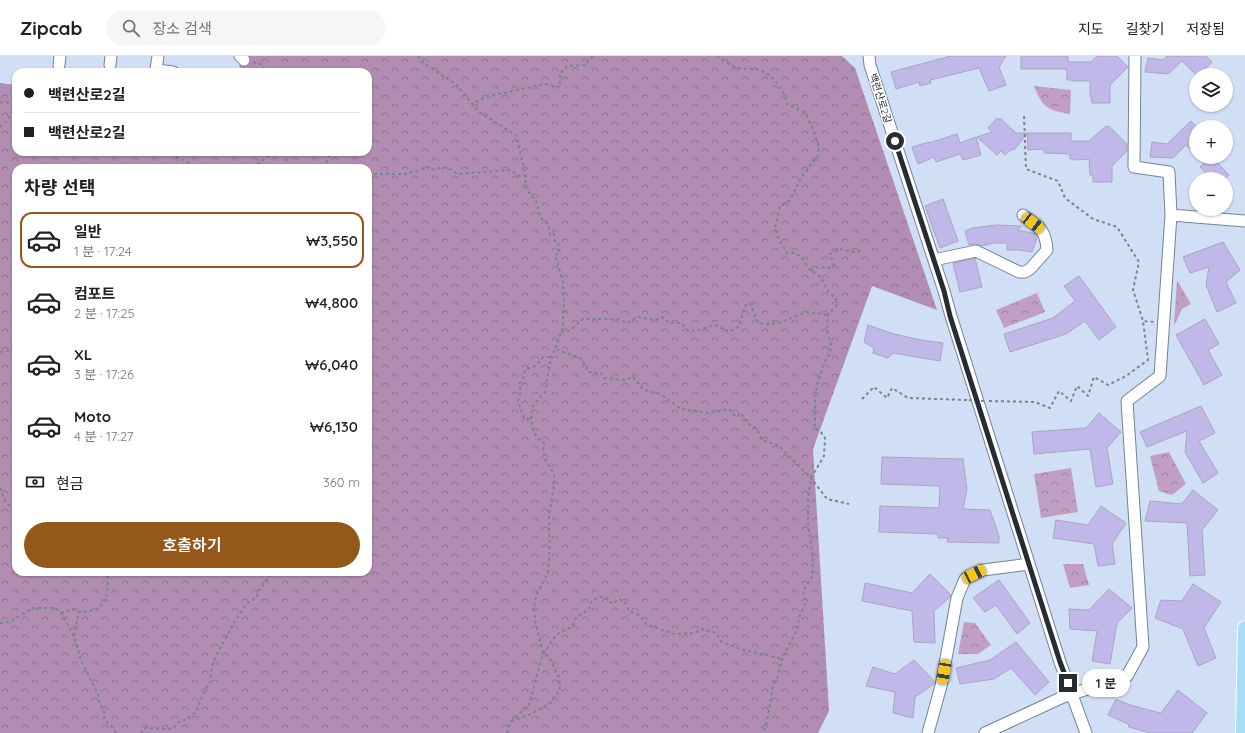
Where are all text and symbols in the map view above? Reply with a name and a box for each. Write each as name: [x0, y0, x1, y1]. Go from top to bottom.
search box: [106, 10, 386, 46]
text: Zipcab: [20, 16, 82, 40]
icon: search: [120, 17, 142, 39]
text: 장소 검색: [152, 19, 212, 38]
text: 지도: [1078, 20, 1104, 38]
text: 길찾기: [1126, 20, 1164, 38]
text: 저장됨: [1186, 20, 1225, 38]
map controls: [1189, 68, 1233, 216]
button: layers: [1189, 68, 1233, 112]
street label: 백련산로2길: [866, 72, 895, 125]
text: 백련산로2길: [48, 85, 126, 104]
button: +: [1189, 120, 1233, 164]
text: 백련산로2길: [48, 123, 126, 142]
route start: [886, 132, 904, 150]
button: −: [1189, 172, 1233, 216]
text: 차량 선택: [24, 176, 95, 199]
car: [1020, 211, 1046, 235]
icon: car: [26, 222, 62, 258]
text: 일반: [74, 222, 102, 241]
text: ₩3,550: [306, 231, 358, 250]
text: 1 분 · 17:24: [74, 243, 132, 259]
icon: car: [26, 284, 62, 320]
text: 컴포트: [74, 284, 115, 303]
text: ₩4,800: [305, 293, 358, 312]
text: 2 분 · 17:25: [74, 305, 135, 321]
text: XL: [74, 345, 92, 364]
icon: car: [26, 346, 62, 382]
text: ₩6,040: [305, 355, 358, 374]
text: 3 분 · 17:26: [74, 366, 134, 382]
text: Moto: [74, 407, 111, 426]
icon: car: [26, 408, 62, 444]
text: ₩6,130: [310, 417, 358, 436]
text: 4 분 · 17:27: [74, 428, 134, 444]
icon: cash: [24, 471, 46, 493]
text: 현금: [56, 474, 84, 493]
text: 360 m: [323, 474, 360, 490]
button: 호출하기: [24, 522, 360, 568]
car: [961, 563, 987, 585]
car: [936, 659, 952, 685]
callout: 1 분: [1082, 669, 1130, 697]
route end: [1059, 674, 1077, 692]
text: 1 분: [1096, 675, 1116, 691]

